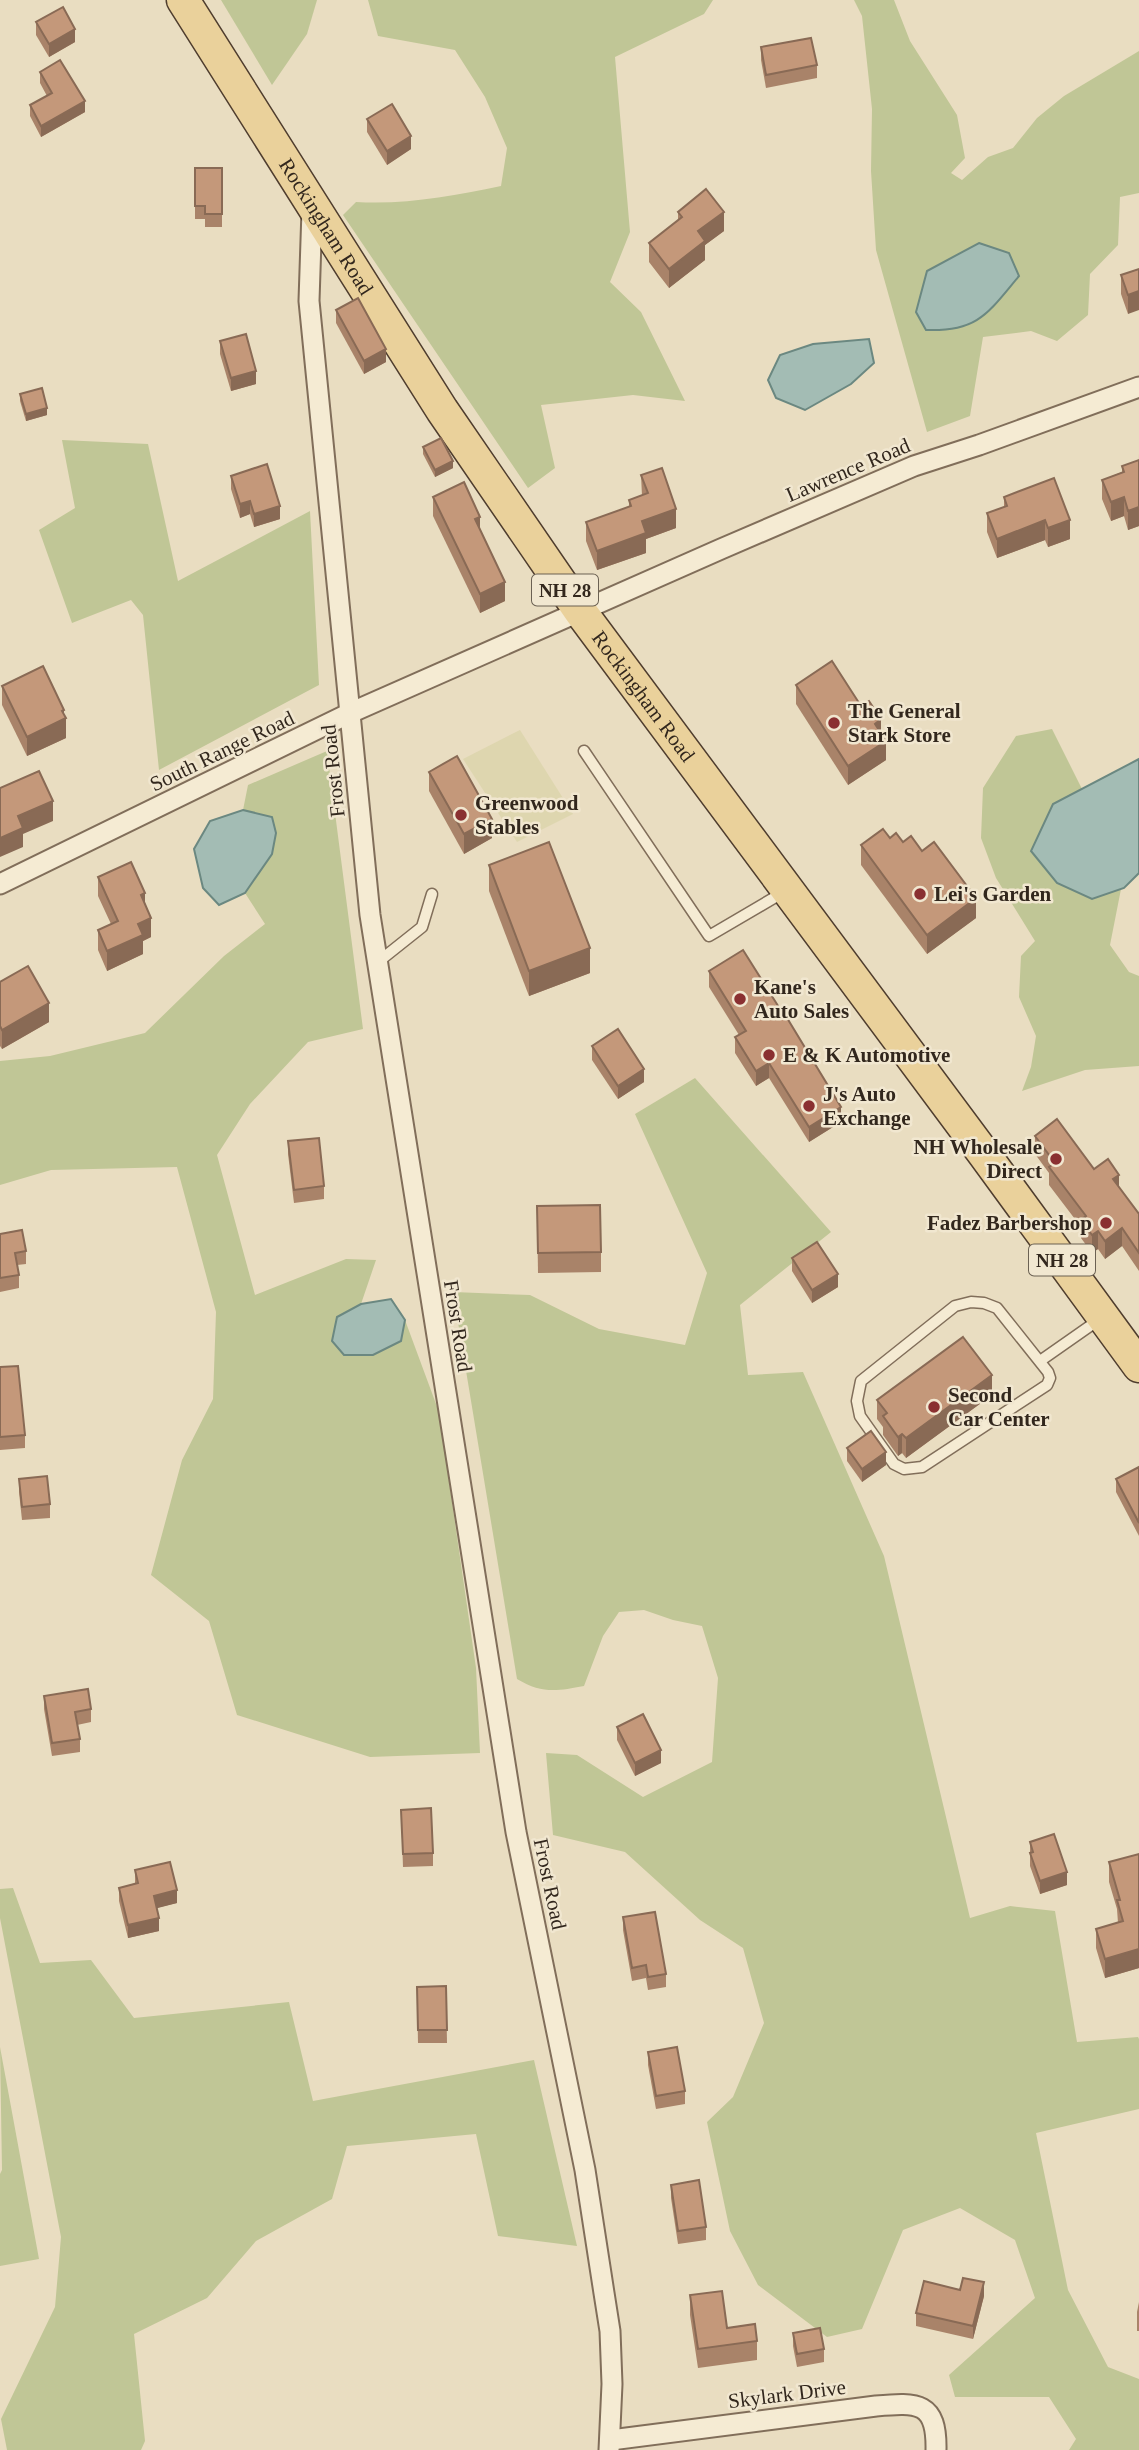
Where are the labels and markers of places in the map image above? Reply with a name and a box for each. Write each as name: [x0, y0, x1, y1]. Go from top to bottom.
place label: The General Stark Store: [848, 699, 961, 747]
marker: The General Stark Store: [826, 715, 842, 731]
place label: Greenwood Stables: [475, 791, 579, 839]
marker: Greenwood Stables: [453, 807, 469, 823]
place label: Lei's Garden: [934, 882, 1052, 906]
marker: Lei's Garden: [912, 886, 928, 902]
place label: Kane's Auto Sales: [754, 975, 849, 1023]
marker: Kane's Auto Sales: [732, 991, 748, 1007]
place label: E & K Automotive: [783, 1043, 950, 1067]
marker: E & K Automotive: [761, 1047, 777, 1063]
place label: J's Auto Exchange: [823, 1082, 911, 1130]
marker: J's Auto Exchange: [801, 1098, 817, 1114]
place label: NH Wholesale Direct: [913, 1135, 1042, 1183]
marker: NH Wholesale Direct: [1048, 1151, 1064, 1167]
place label: Fadez Barbershop: [927, 1211, 1092, 1235]
marker: Fadez Barbershop: [1098, 1215, 1114, 1231]
place label: Second Car Center: [948, 1383, 1050, 1431]
marker: Second Car Center: [926, 1399, 942, 1415]

